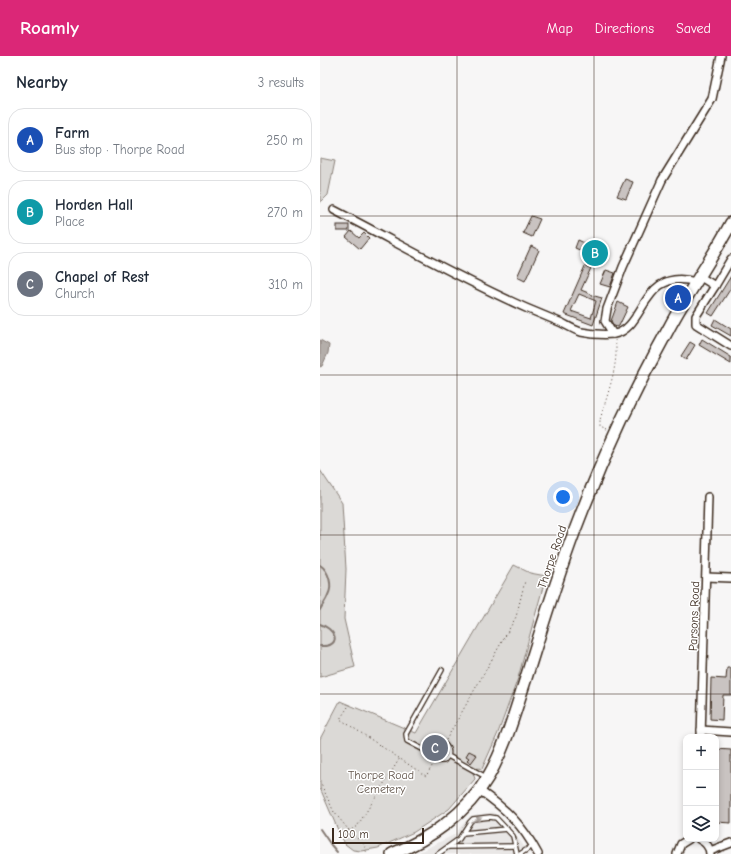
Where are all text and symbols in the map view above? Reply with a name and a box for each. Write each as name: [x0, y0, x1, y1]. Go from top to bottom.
text: Roamly: [20, 17, 79, 39]
text: Map: [546, 20, 573, 37]
text: Directions: [595, 20, 654, 37]
text: Saved: [676, 20, 711, 37]
text: Nearby: [16, 73, 67, 92]
text: 3 results: [258, 75, 304, 90]
text: Farm: [55, 124, 89, 142]
text: A: [26, 133, 34, 148]
text: 250 m: [266, 133, 303, 148]
text: Bus stop · Thorpe Road: [55, 142, 185, 157]
text: Horden Hall: [55, 196, 133, 214]
text: B: [26, 205, 34, 220]
text: 270 m: [267, 205, 303, 220]
text: Place: [55, 214, 85, 229]
pin: B: [582, 238, 608, 268]
text: Chapel of Rest: [55, 268, 149, 286]
text: C: [26, 277, 34, 292]
text: 310 m: [268, 277, 303, 292]
pin: A: [665, 283, 691, 313]
text: Church: [55, 286, 95, 301]
your location: [553, 487, 573, 507]
street label: Thorpe Road: [535, 523, 569, 591]
street label: Parsons Road: [686, 581, 702, 651]
pin: C: [422, 733, 448, 763]
map controls: [683, 734, 719, 842]
button: +: [683, 734, 719, 770]
park label: Thorpe Road Cemetery: [348, 768, 414, 796]
button: −: [683, 770, 719, 806]
button: layers: [683, 806, 719, 842]
one-way arrow: [471, 816, 483, 822]
scale bar: [332, 826, 424, 845]
text: 100 m: [338, 828, 369, 841]

